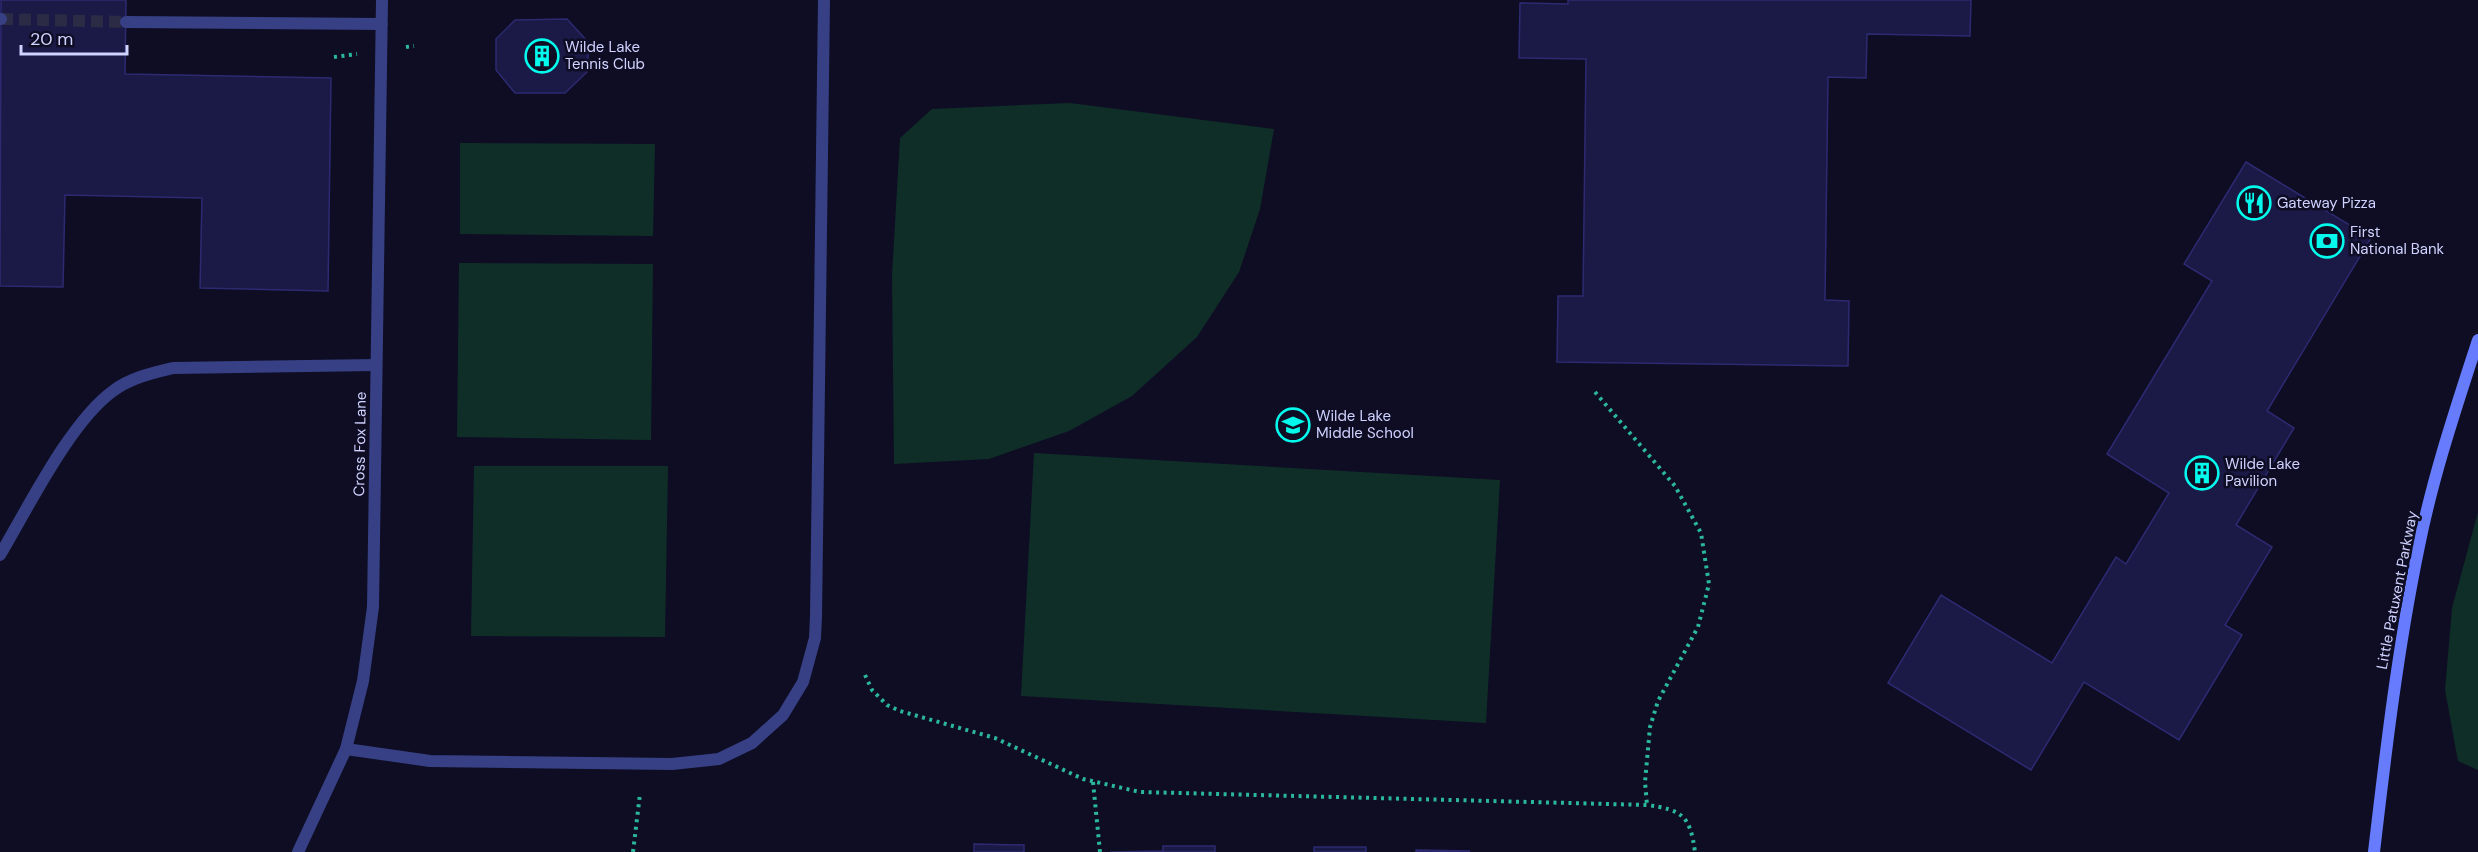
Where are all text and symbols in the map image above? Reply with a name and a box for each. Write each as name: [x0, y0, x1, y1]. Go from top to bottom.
scale bar: [21, 18, 128, 56]
text: 20 m: [30, 27, 73, 51]
place label: Wilde Lake Tennis Club: [565, 37, 645, 74]
building icon: Wilde Lake Tennis Club: [524, 38, 560, 74]
restaurant icon: Gateway Pizza: [2236, 185, 2272, 221]
place label: Gateway Pizza: [2277, 193, 2376, 213]
place label: First National Bank: [2350, 222, 2445, 259]
bank icon: First National Bank: [2309, 223, 2345, 259]
street label: Cross Fox Lane: [349, 391, 371, 497]
place label: Wilde Lake Middle School: [1316, 406, 1414, 443]
school or university icon: Wilde Lake Middle School: [1275, 407, 1311, 443]
place label: Wilde Lake Pavilion: [2225, 454, 2300, 491]
building icon: Wilde Lake Pavilion: [2184, 455, 2220, 491]
street label: Little Patuxent Parkway: [2372, 508, 2422, 671]

